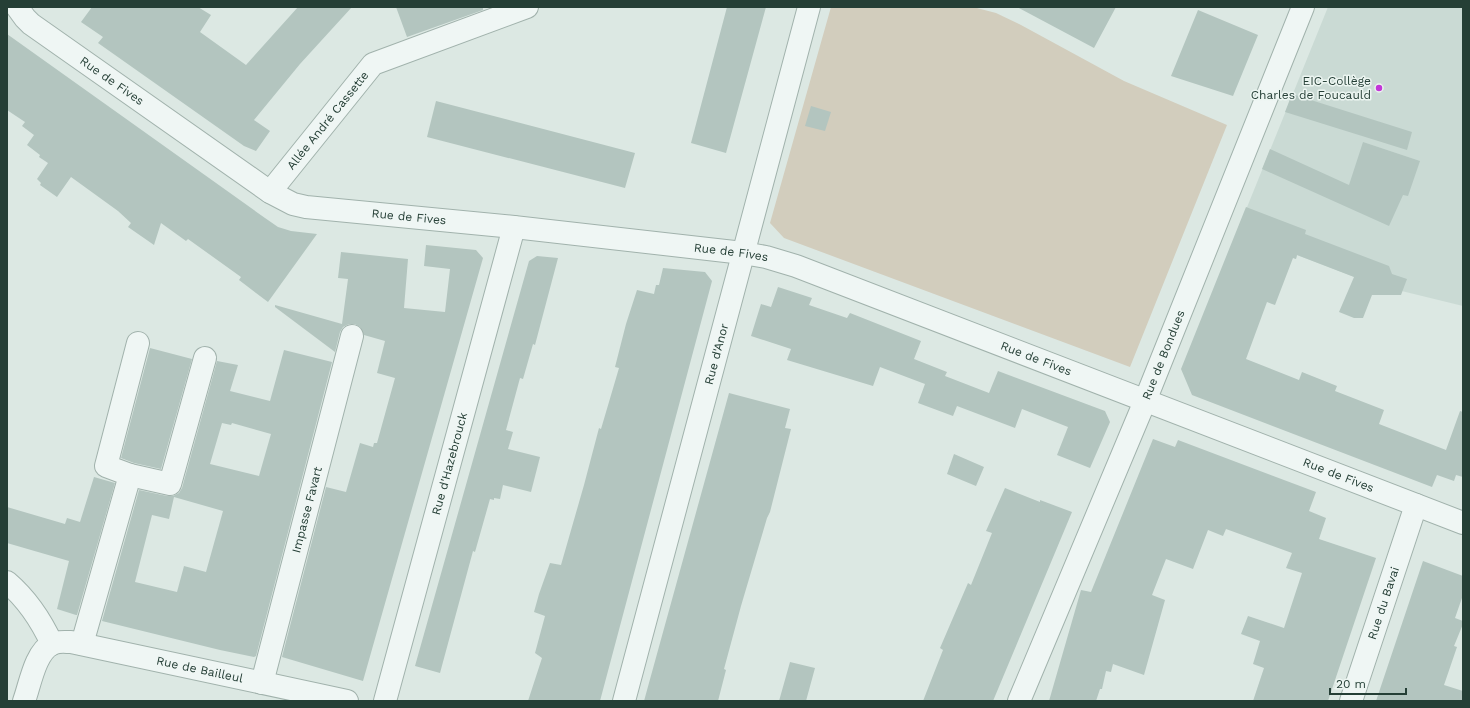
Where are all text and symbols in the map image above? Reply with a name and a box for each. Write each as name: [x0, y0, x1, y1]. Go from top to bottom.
street label: Rue de Fives: [77, 54, 147, 108]
street label: Allée André Cassette: [284, 68, 371, 172]
place label: EIC-Collège Charles de Foucauld: [1251, 74, 1371, 102]
marker: EIC-Collège Charles de Foucauld: [1374, 83, 1384, 93]
street label: Rue de Fives: [371, 206, 447, 227]
street label: Rue de Fives: [693, 240, 769, 264]
street label: Rue de Bondues: [1139, 308, 1188, 402]
street label: Rue d'Anor: [702, 322, 731, 386]
street label: Rue de Fives: [999, 339, 1074, 379]
street label: Rue d'Hazebrouck: [429, 411, 470, 517]
street label: Rue de Fives: [1301, 455, 1376, 495]
street label: Impasse Favart: [289, 465, 325, 554]
street label: Rue du Bavai: [1365, 565, 1402, 641]
street label: Rue de Bailleul: [155, 653, 245, 686]
scale bar: [1330, 670, 1406, 696]
text: 20 m: [1336, 677, 1366, 691]

